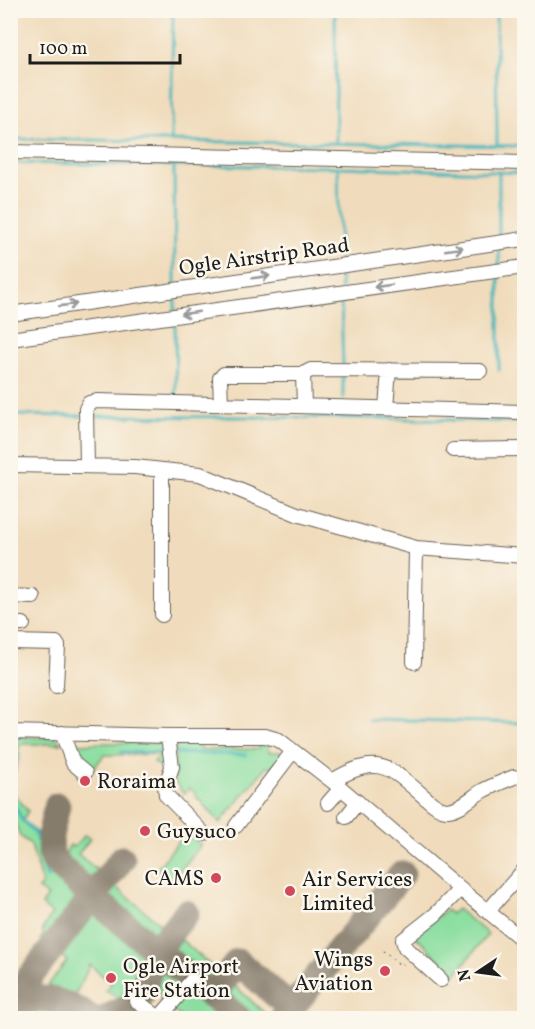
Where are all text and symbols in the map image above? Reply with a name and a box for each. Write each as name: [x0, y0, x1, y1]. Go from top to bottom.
scale bar: [30, 27, 180, 65]
text: 100 m: [39, 37, 88, 62]
street label: Ogle Airstrip Road: [177, 231, 351, 284]
one-way arrow: [444, 244, 464, 255]
one-way arrow: [251, 272, 271, 283]
one-way arrow: [374, 280, 394, 291]
one-way arrow: [58, 300, 78, 311]
one-way arrow: [181, 307, 201, 318]
place label: Roraima: [97, 768, 177, 797]
marker: Roraima: [78, 774, 92, 788]
place label: Guysuco: [157, 818, 236, 847]
marker: Guysuco: [138, 824, 152, 838]
place label: CAMS: [145, 865, 204, 894]
place label: Air Services Limited: [302, 866, 412, 919]
marker: CAMS: [209, 871, 223, 885]
marker: Air Services Limited: [283, 884, 297, 898]
north arrow: [448, 942, 508, 1002]
place label: Wings Aviation: [295, 946, 373, 999]
place label: Ogle Airport Fire Station: [123, 953, 239, 1006]
marker: Wings Aviation: [378, 964, 392, 978]
text: N: [453, 966, 477, 983]
marker: Ogle Airport Fire Station: [104, 971, 118, 985]

